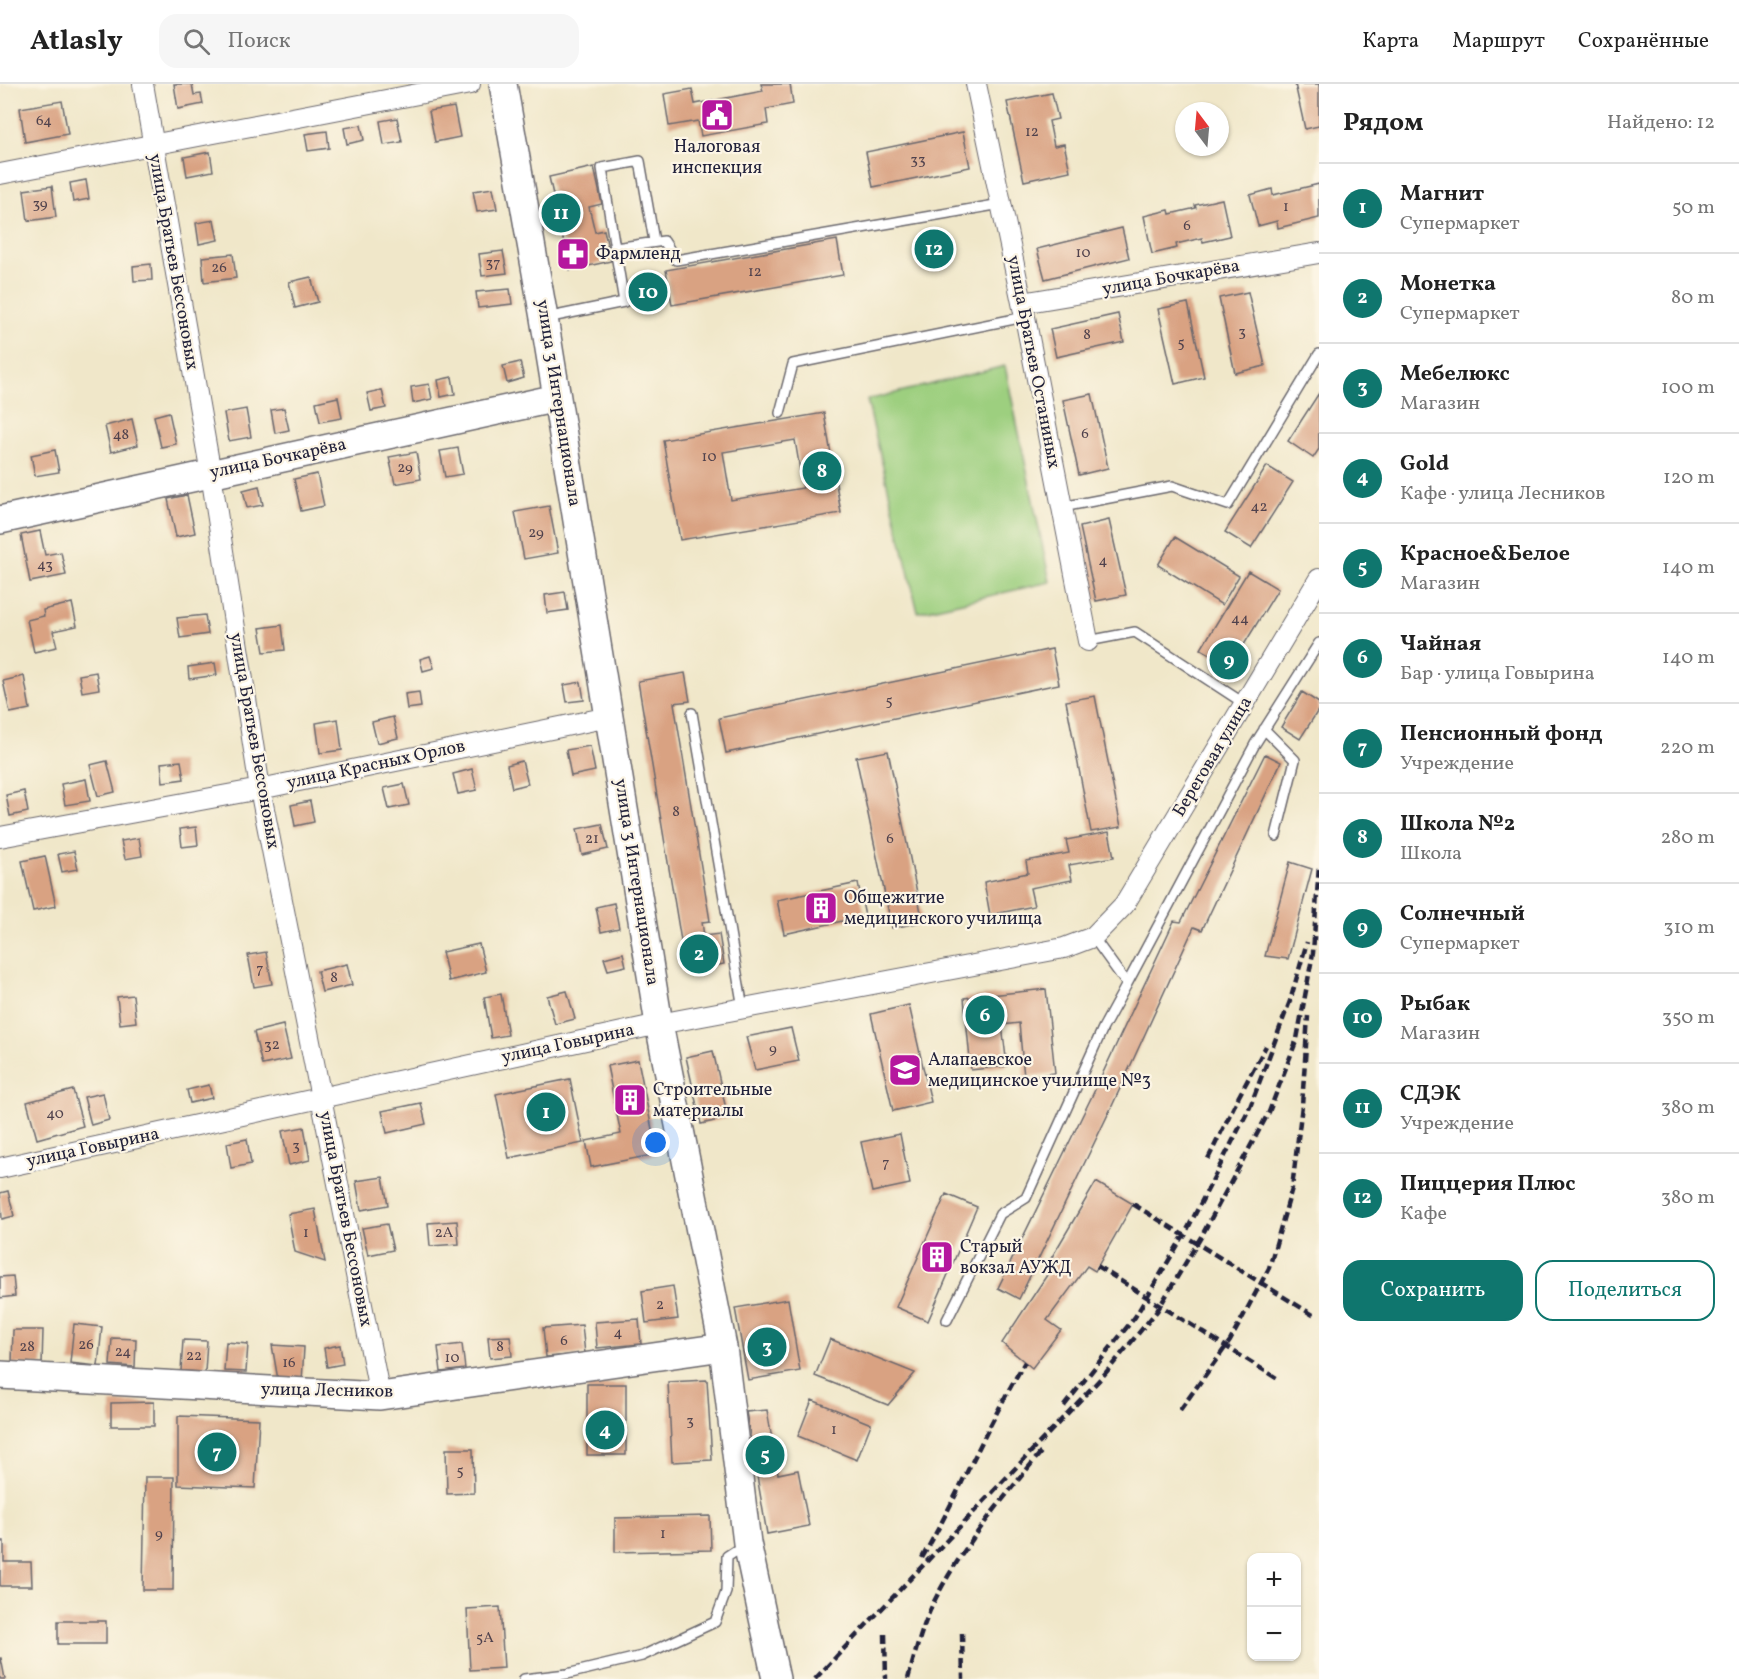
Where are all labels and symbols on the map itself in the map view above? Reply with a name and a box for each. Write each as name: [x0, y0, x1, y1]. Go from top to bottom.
public building icon: Налоговая инспекция: [699, 97, 735, 133]
north arrow: [1175, 102, 1229, 156]
house number: 64: [36, 111, 52, 132]
house number: 12: [1025, 122, 1039, 143]
place label: Налоговая инспекция: [672, 135, 762, 181]
house number: 33: [910, 150, 926, 171]
street label: улица Братьев Бессоновых: [142, 152, 204, 372]
pin: 11: [542, 190, 580, 236]
house number: 39: [32, 194, 48, 215]
house number: 1: [1283, 197, 1289, 218]
house number: 6: [1183, 216, 1191, 237]
pin: 12: [914, 226, 954, 272]
pharmacy icon: Фармленд: [555, 236, 591, 272]
place label: Фармленд: [596, 242, 681, 267]
house number: 10: [1076, 243, 1090, 264]
house number: 37: [486, 253, 500, 274]
street label: улица Братьев Останиных: [1000, 253, 1066, 471]
street label: улица Бочкарёва: [1100, 254, 1242, 302]
house number: 26: [211, 258, 227, 279]
house number: 12: [748, 262, 762, 283]
pin: 10: [628, 270, 668, 314]
street label: улица 3 Интернационала: [529, 298, 587, 508]
house number: 3: [1238, 322, 1246, 343]
house number: 8: [1083, 325, 1091, 346]
house number: 5: [1177, 333, 1185, 354]
house number: 6: [1081, 424, 1089, 445]
house number: 48: [113, 425, 129, 446]
street label: улица Бочкарёва: [207, 432, 349, 486]
house number: 10: [702, 447, 716, 468]
pin: 8: [802, 448, 842, 494]
house number: 29: [397, 458, 413, 479]
house number: 42: [1250, 497, 1268, 518]
house number: 29: [528, 523, 544, 544]
house number: 4: [1099, 551, 1108, 572]
house number: 43: [37, 555, 53, 576]
house number: 44: [1231, 609, 1249, 630]
street label: улица Братьев Бессоновых: [223, 631, 285, 851]
pin: 9: [1210, 638, 1248, 682]
house number: 5: [885, 691, 893, 712]
street label: Береговая улица: [1167, 692, 1259, 822]
street label: улица Красных Орлов: [284, 734, 468, 796]
street label: улица 3 Интернационала: [607, 777, 665, 987]
house number: 8: [672, 802, 680, 823]
house number: 21: [585, 829, 599, 850]
house number: 6: [886, 829, 894, 850]
place label: Общежитие медицинского училища: [844, 886, 1042, 932]
building icon: Общежитие медицинского училища: [803, 890, 839, 926]
pin: 2: [680, 932, 718, 976]
house number: 7: [256, 959, 264, 980]
house number: 8: [330, 968, 338, 989]
pin: 6: [966, 992, 1004, 1038]
street label: улица Говырина: [499, 1018, 637, 1070]
house number: 32: [264, 1035, 280, 1056]
house number: 9: [769, 1039, 777, 1060]
place label: Алапаевское медицинское училище №3: [928, 1048, 1151, 1094]
school or university icon: Алапаевское медицинское училище №3: [887, 1052, 923, 1088]
place label: Строительные материалы: [653, 1078, 772, 1124]
building icon: Строительные материалы: [612, 1082, 648, 1118]
pin: 1: [526, 1090, 566, 1134]
house number: 40: [46, 1104, 64, 1125]
street label: улица Братьев Бессоновых: [312, 1109, 378, 1329]
street label: улица Говырина: [24, 1122, 162, 1174]
your location: [641, 1128, 670, 1157]
house number: 3: [292, 1136, 300, 1157]
house number: 7: [882, 1153, 890, 1174]
house number: 1: [303, 1223, 309, 1244]
house number: 2А: [435, 1223, 454, 1244]
place label: Старый вокзал АУЖД: [960, 1235, 1072, 1281]
building icon: Старый вокзал АУЖД: [919, 1239, 955, 1275]
house number: 2: [656, 1295, 664, 1316]
house number: 4: [614, 1323, 623, 1344]
pin: 3: [748, 1324, 786, 1370]
house number: 6: [560, 1331, 568, 1352]
house number: 26: [78, 1335, 94, 1356]
house number: 28: [19, 1337, 35, 1358]
house number: 8: [496, 1337, 504, 1358]
house number: 24: [115, 1342, 131, 1363]
house number: 22: [186, 1346, 202, 1367]
house number: 10: [445, 1348, 459, 1369]
house number: 16: [282, 1353, 296, 1374]
street label: улица Лесников: [261, 1377, 393, 1405]
pin: 4: [586, 1408, 624, 1452]
house number: 3: [686, 1411, 694, 1432]
house number: 1: [831, 1420, 837, 1441]
pin: 7: [198, 1430, 236, 1474]
pin: 5: [746, 1432, 784, 1478]
house number: 5: [456, 1461, 464, 1482]
house number: 9: [155, 1524, 163, 1545]
house number: 1: [660, 1524, 666, 1545]
house number: 5А: [476, 1628, 494, 1649]

